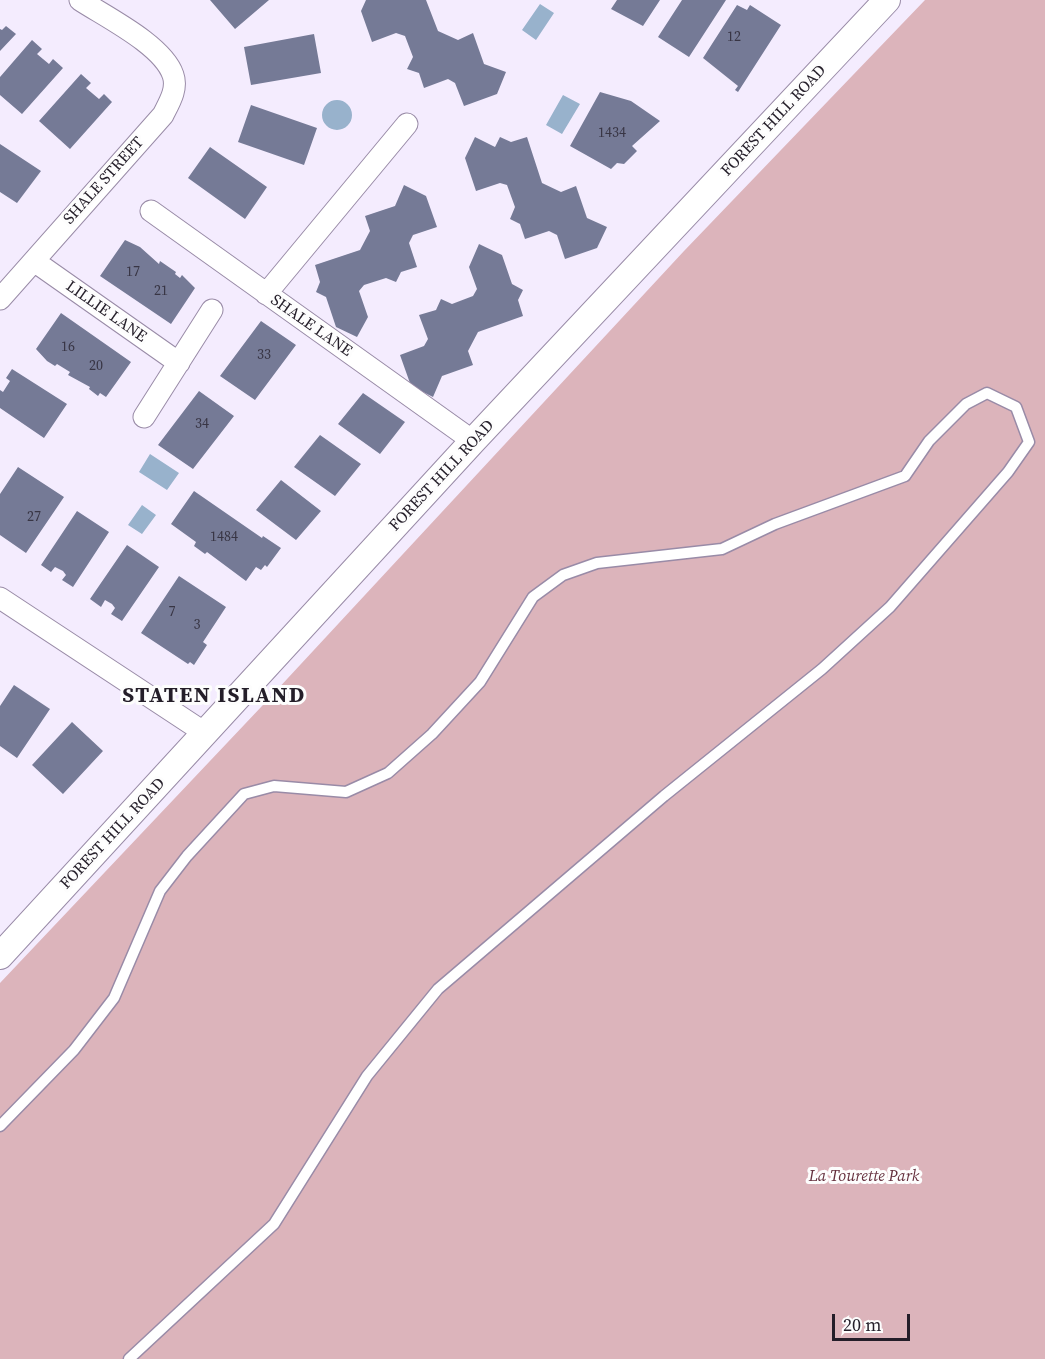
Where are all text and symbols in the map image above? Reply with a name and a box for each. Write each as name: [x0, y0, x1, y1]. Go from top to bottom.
house number: 12: [727, 29, 741, 45]
street label: FOREST HILL ROAD: [717, 61, 831, 181]
house number: 1434: [598, 125, 626, 141]
street label: SHALE STREET: [60, 133, 148, 229]
house number: 17: [126, 264, 140, 280]
street label: LILLIE LANE: [62, 277, 150, 347]
house number: 21: [154, 283, 168, 299]
street label: SHALE LANE: [267, 291, 355, 361]
house number: 16: [61, 339, 75, 355]
house number: 33: [257, 347, 271, 363]
house number: 20: [89, 358, 103, 374]
house number: 34: [195, 416, 209, 432]
street label: FOREST HILL ROAD: [385, 416, 499, 536]
house number: 27: [27, 509, 41, 525]
house number: 1484: [210, 529, 238, 545]
house number: 7: [169, 604, 175, 620]
house number: 3: [194, 617, 200, 633]
district label: STATEN ISLAND: [122, 683, 306, 709]
street label: FOREST HILL ROAD: [56, 774, 170, 894]
park label: La Tourette Park: [809, 1167, 919, 1187]
scale bar: [835, 1302, 913, 1340]
text: 20 m: [843, 1312, 881, 1337]

